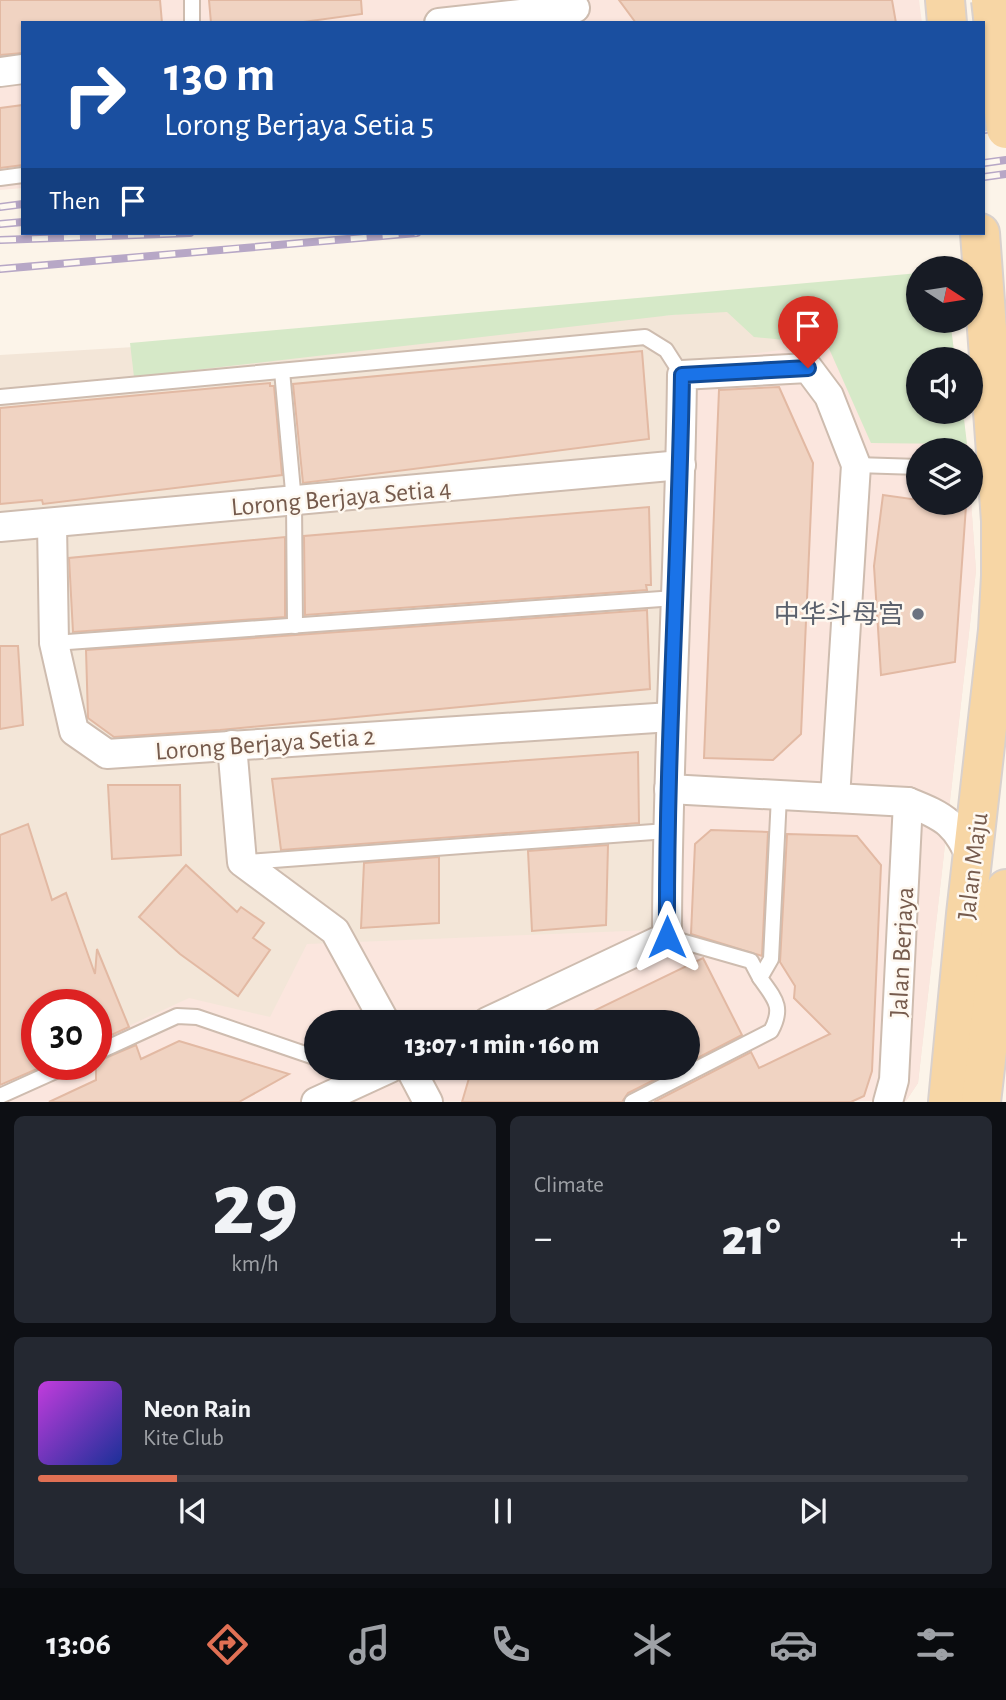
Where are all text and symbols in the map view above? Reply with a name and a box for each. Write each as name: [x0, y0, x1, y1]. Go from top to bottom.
icon: right: [49, 49, 140, 140]
text: 130 m: [164, 51, 275, 100]
text: Lorong Berjaya Setia 5: [164, 109, 434, 141]
icon: arrive: [114, 182, 152, 220]
text: Then: [49, 188, 100, 214]
north arrow: [906, 256, 984, 332]
map controls: [906, 256, 983, 515]
pin: [778, 296, 838, 368]
icon: arrive: [789, 307, 827, 345]
button: sound: [906, 347, 983, 424]
button: layers: [906, 438, 983, 515]
street label: Lorong Berjaya Setia 4: [230, 475, 452, 521]
place label: 中华斗母宫: [774, 601, 904, 628]
marker: 中华斗母宫: [910, 606, 926, 622]
street label: Lorong Berjaya Setia 2: [154, 723, 376, 765]
street label: Jalan Maju: [954, 811, 992, 921]
street label: Jalan Berjaya: [886, 886, 918, 1018]
position arrow: [630, 900, 704, 974]
speed limit sign: 30: [21, 989, 112, 1080]
text: 13:07 · 1 min · 160 m: [405, 1032, 599, 1058]
text: 29: [212, 1160, 298, 1251]
text: Climate: [534, 1174, 604, 1197]
text: 21°: [721, 1212, 781, 1264]
text: −: [534, 1220, 552, 1258]
text: +: [950, 1220, 968, 1258]
text: km/h: [231, 1253, 279, 1276]
text: Neon Rain: [143, 1396, 251, 1422]
text: Kite Club: [143, 1427, 224, 1450]
icon: previous: [174, 1492, 212, 1530]
icon: pause: [484, 1492, 522, 1530]
icon: next: [794, 1492, 832, 1530]
icon: directions: [203, 1620, 252, 1669]
icon: music: [345, 1620, 394, 1669]
icon: phone: [486, 1620, 535, 1669]
icon: climate: [628, 1620, 677, 1669]
icon: car: [769, 1620, 818, 1669]
icon: filters: [911, 1620, 960, 1669]
text: 13:06: [46, 1628, 111, 1660]

